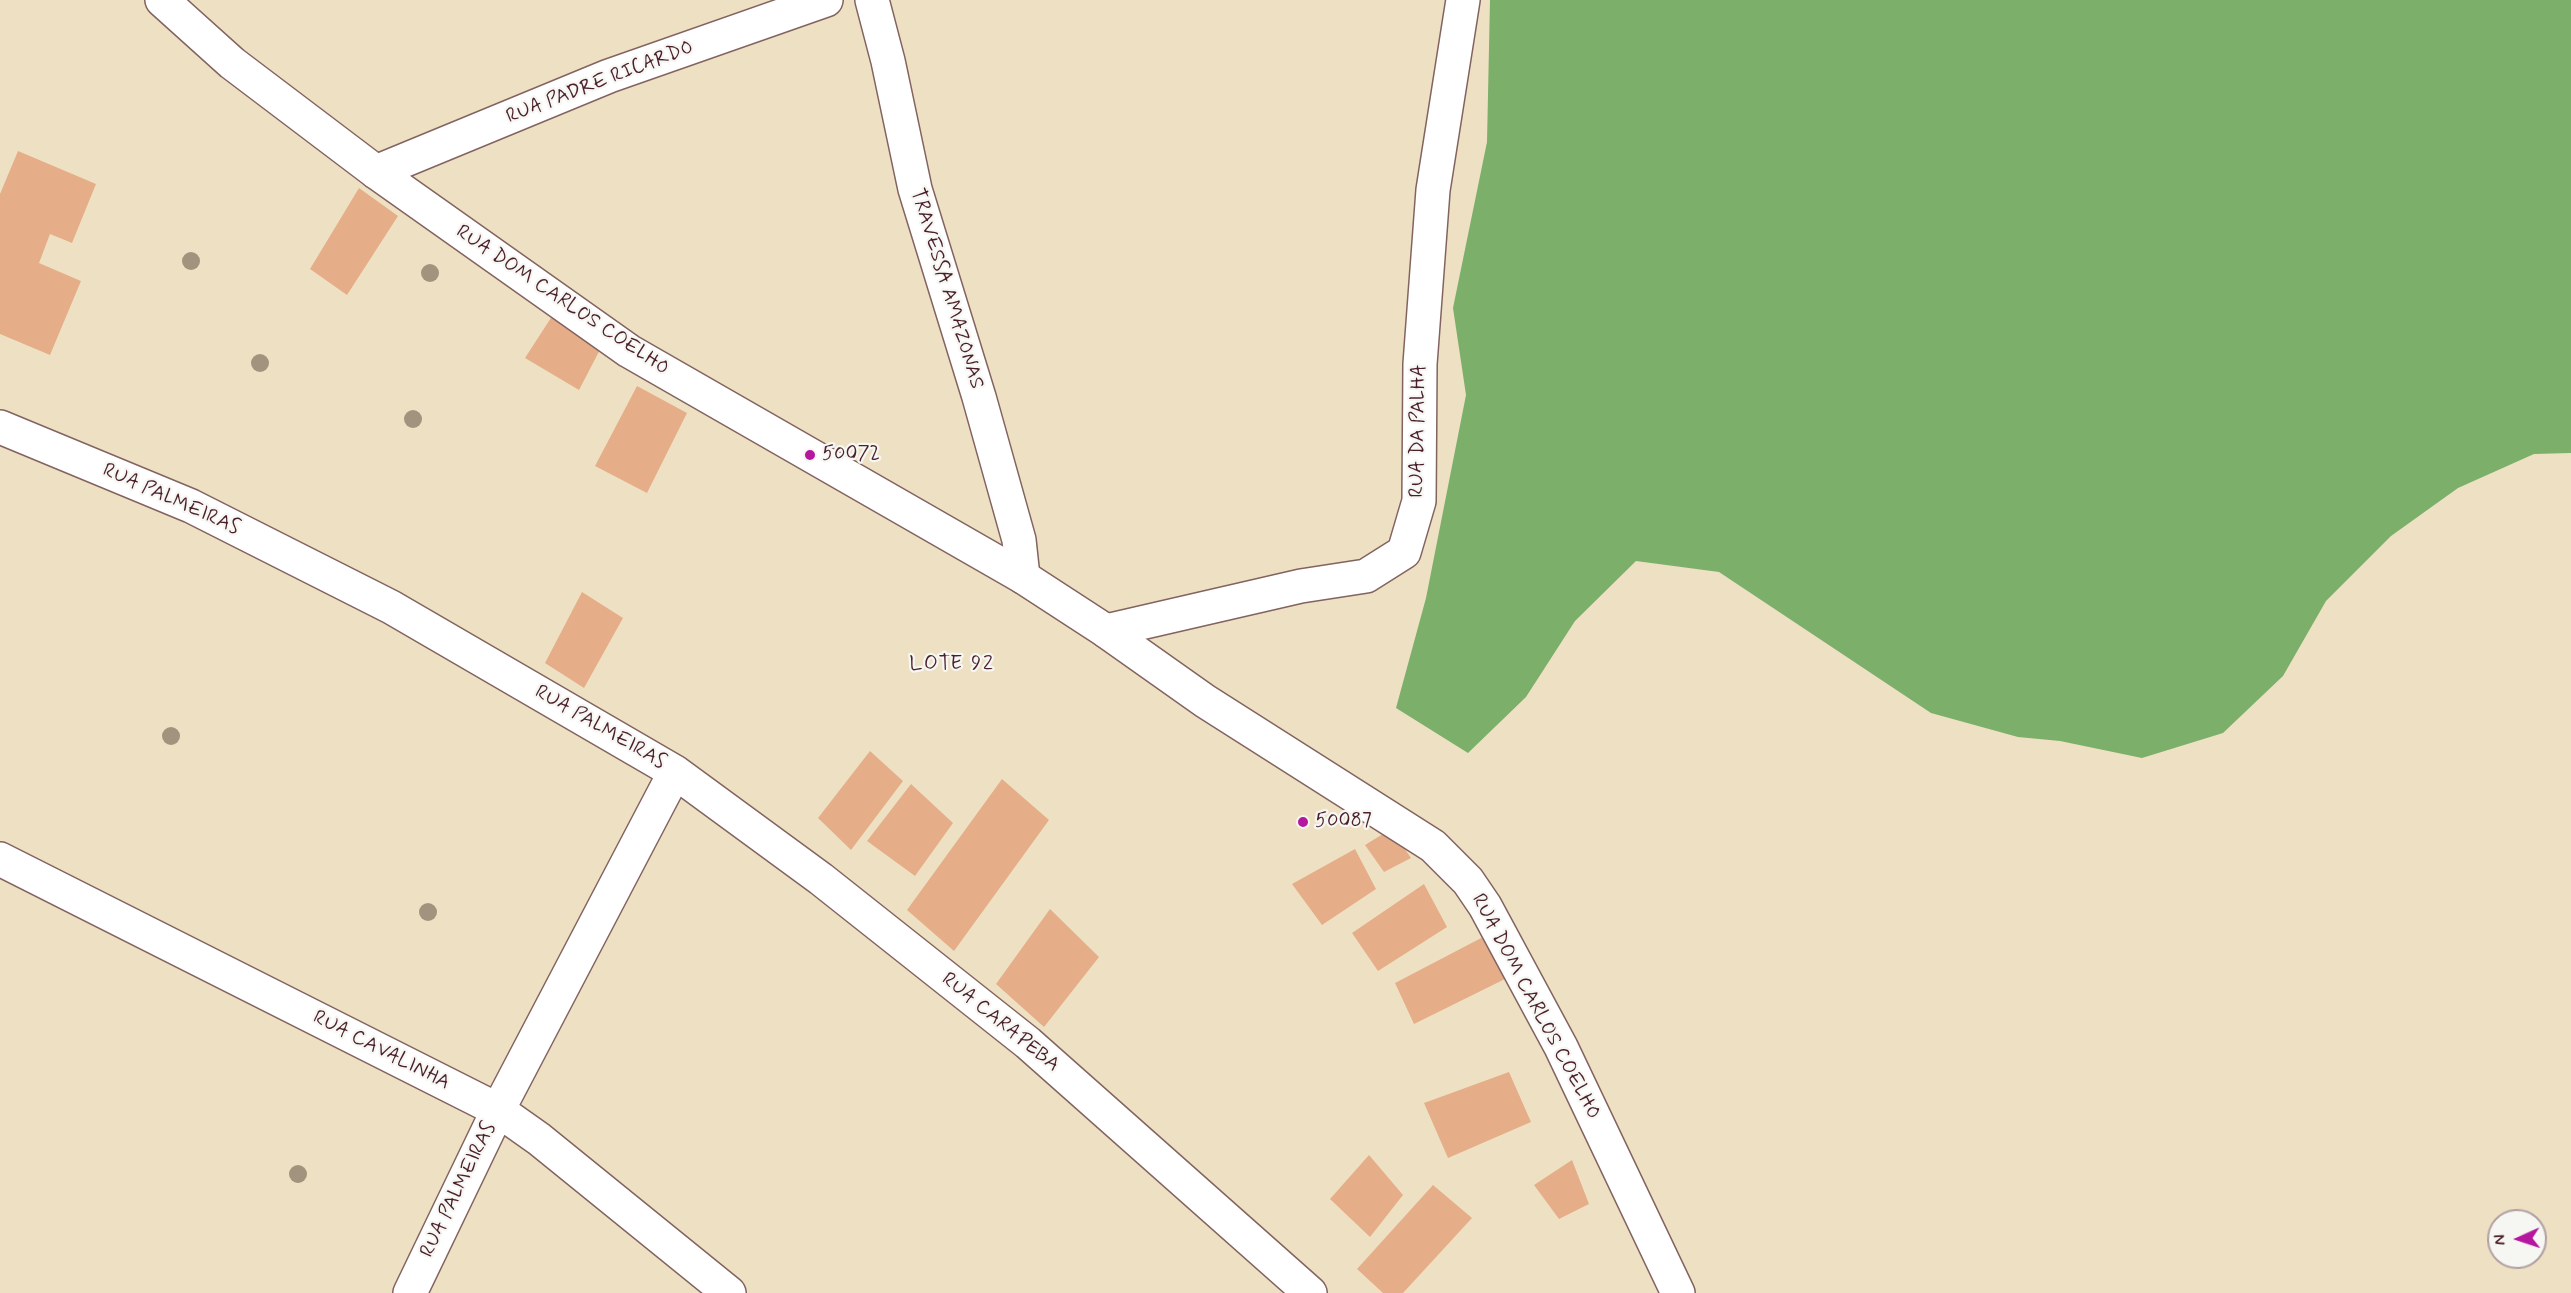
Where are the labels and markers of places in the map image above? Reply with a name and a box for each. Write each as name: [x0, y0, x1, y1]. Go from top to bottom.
place label: 50072: [822, 443, 880, 467]
marker: 50072: [803, 448, 817, 462]
place label: 50087: [1315, 810, 1372, 834]
marker: 50087: [1296, 815, 1310, 829]

